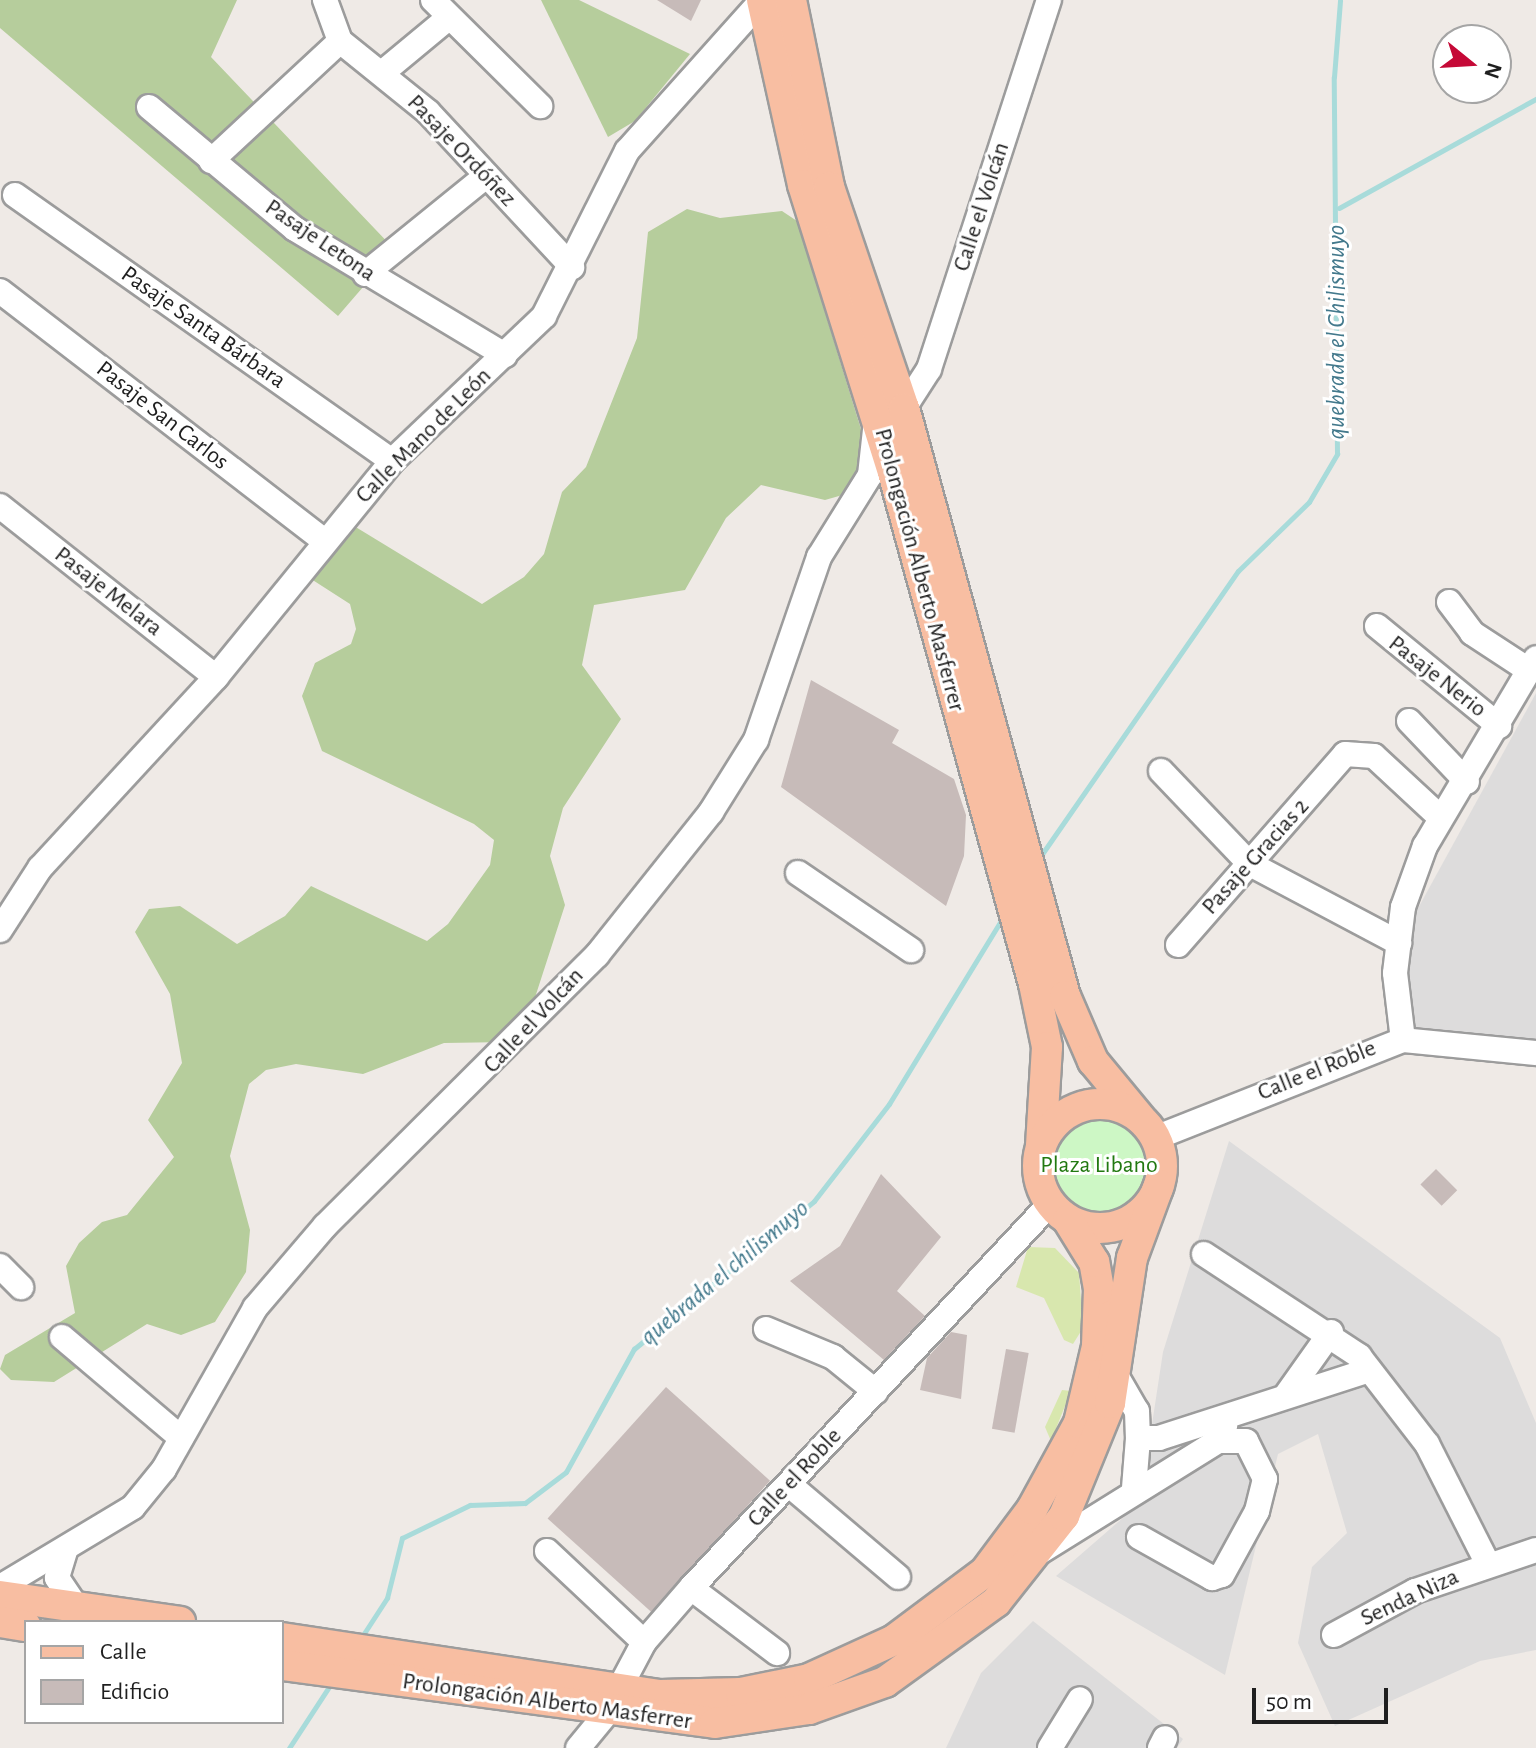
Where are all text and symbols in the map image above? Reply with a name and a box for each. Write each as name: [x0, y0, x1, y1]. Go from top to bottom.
north arrow: [1432, 24, 1512, 104]
text: N: [1480, 60, 1506, 81]
street label: Pasaje Ordóñez: [400, 89, 522, 213]
street label: Calle el Volcán: [948, 139, 1016, 275]
street label: Pasaje Letona: [259, 193, 381, 289]
water label: quebrada el Chilismuyo: [1321, 225, 1353, 439]
street label: Pasaje Santa Bárbara: [115, 260, 291, 396]
street label: Pasaje San Carlos: [90, 355, 234, 477]
street label: Calle Mano de León: [350, 362, 498, 510]
street label: Prolongación Alberto Masferrer: [867, 425, 971, 715]
street label: Pasaje Melara: [48, 541, 168, 643]
street label: Pasaje Nerio: [1382, 630, 1492, 724]
street label: Pasaje Gracias 2: [1196, 793, 1316, 921]
street label: Calle el Volcán: [478, 962, 590, 1080]
street label: Calle el Roble: [1254, 1034, 1380, 1108]
park label: Plaza Libano: [1040, 1152, 1158, 1180]
water label: quebrada el chilismuyo: [634, 1193, 816, 1353]
street label: Calle el Roble: [742, 1422, 848, 1534]
street label: Senda Niza: [1356, 1563, 1464, 1633]
legend: [24, 1620, 284, 1724]
text: Calle: [100, 1640, 147, 1664]
street label: Prolongación Alberto Masferrer: [401, 1667, 693, 1737]
scale bar: [1256, 1672, 1392, 1722]
text: Edificio: [100, 1680, 169, 1704]
text: 50 m: [1266, 1690, 1312, 1714]

